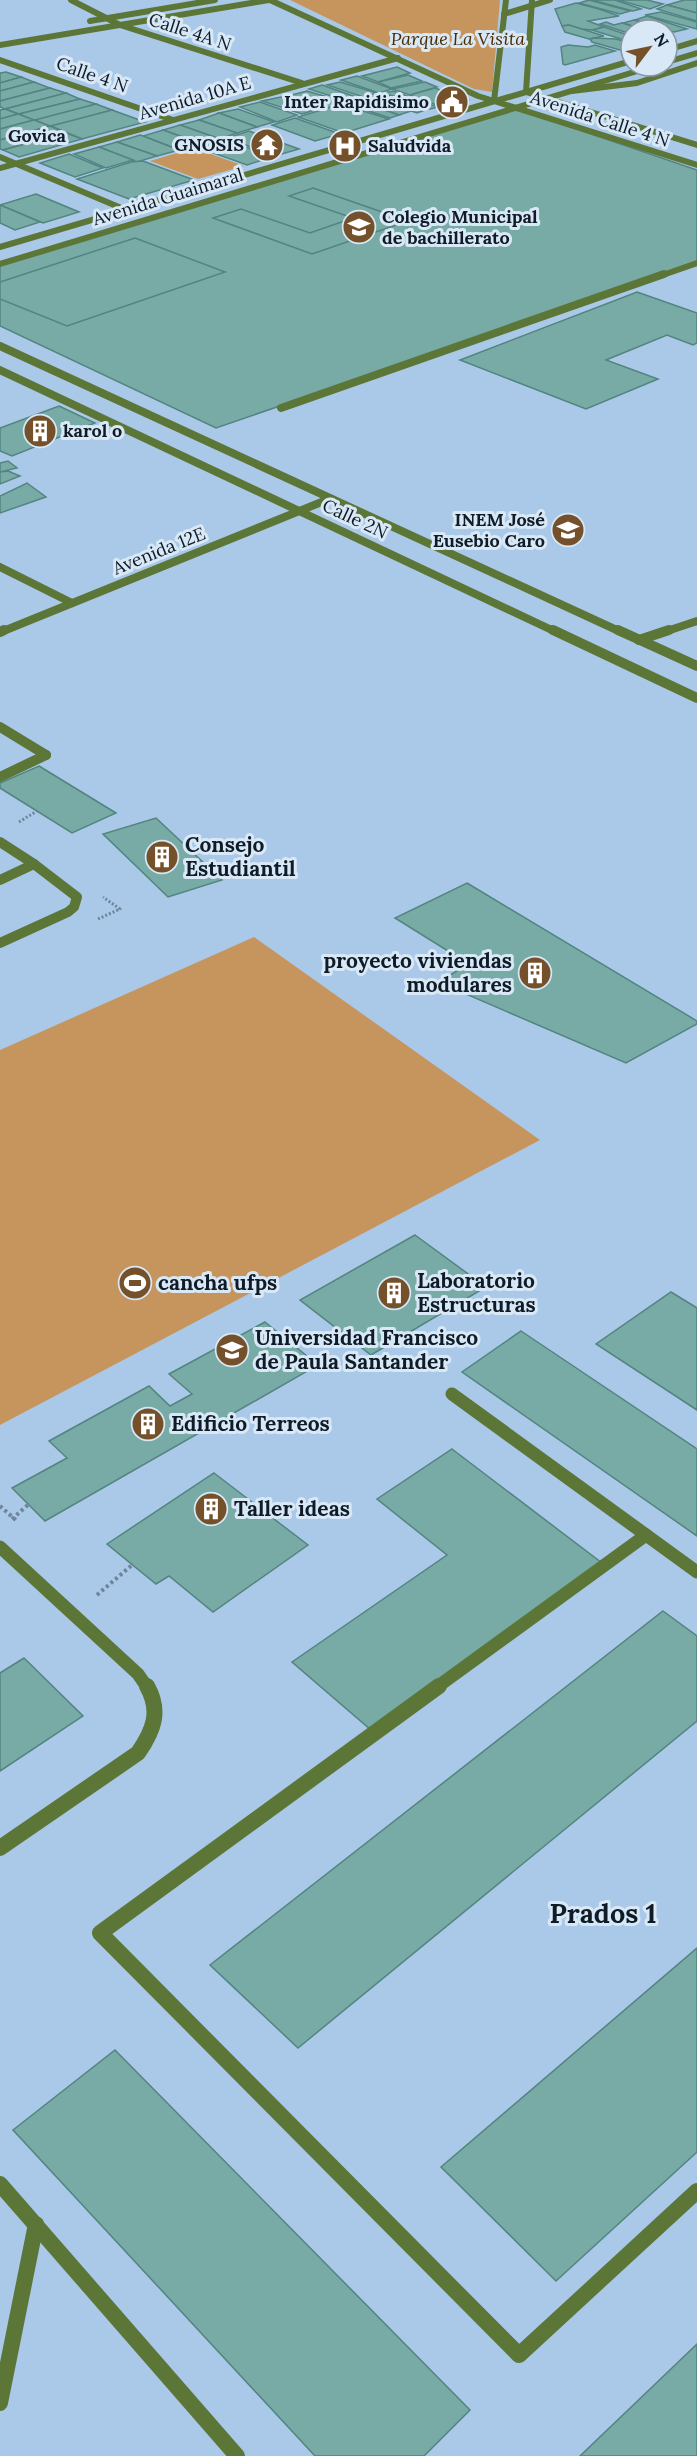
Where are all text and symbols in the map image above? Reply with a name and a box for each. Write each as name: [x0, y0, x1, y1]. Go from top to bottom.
street label: Calle 4A N: [146, 7, 234, 56]
north arrow: [619, 18, 679, 78]
park label: Parque La Visita: [391, 27, 525, 50]
text: N: [650, 30, 673, 51]
street label: Calle 4 N: [53, 52, 131, 98]
street label: Avenida 10A E: [135, 71, 253, 125]
public building icon: Inter Rapidisimo: [434, 84, 470, 120]
street label: Avenida Calle 4 N: [527, 85, 673, 152]
place label: Inter Rapidisimo: [284, 90, 429, 113]
district label: Govica: [8, 124, 67, 147]
temple icon: GNOSIS: [249, 127, 285, 163]
hospital icon: Saludvida: [327, 128, 363, 164]
place label: GNOSIS: [174, 133, 244, 156]
place label: Saludvida: [368, 134, 452, 157]
street label: Avenida Guaimaral: [89, 163, 246, 231]
place label: Colegio Municipal de bachillerato: [382, 205, 538, 249]
school or university icon: Colegio Municipal de bachillerato: [341, 209, 377, 245]
building icon: karol o: [22, 413, 58, 449]
place label: karol o: [63, 419, 122, 442]
street label: Calle 2N: [319, 493, 392, 544]
place label: INEM José Eusebio Caro: [433, 508, 545, 552]
school or university icon: INEM José Eusebio Caro: [550, 512, 586, 548]
street label: Avenida 12E: [108, 522, 208, 580]
place label: Consejo Estudiantil: [185, 831, 296, 882]
building icon: Consejo Estudiantil: [144, 839, 180, 875]
place label: proyecto viviendas modulares: [323, 947, 512, 998]
building icon: proyecto viviendas modulares: [517, 955, 553, 991]
sports icon: cancha ufps: [117, 1265, 153, 1301]
place label: Laboratorio Estructuras: [417, 1267, 536, 1318]
place label: cancha ufps: [158, 1269, 277, 1296]
building icon: Laboratorio Estructuras: [376, 1275, 412, 1311]
place label: Universidad Francisco de Paula Santander: [255, 1324, 478, 1375]
school or university icon: Universidad Francisco de Paula Santander: [214, 1332, 250, 1368]
building icon: Edificio Terreos: [130, 1406, 166, 1442]
place label: Edificio Terreos: [171, 1410, 330, 1437]
building icon: Taller ideas: [193, 1491, 229, 1527]
place label: Taller ideas: [234, 1495, 350, 1522]
district label: Prados 1: [550, 1896, 656, 1930]

